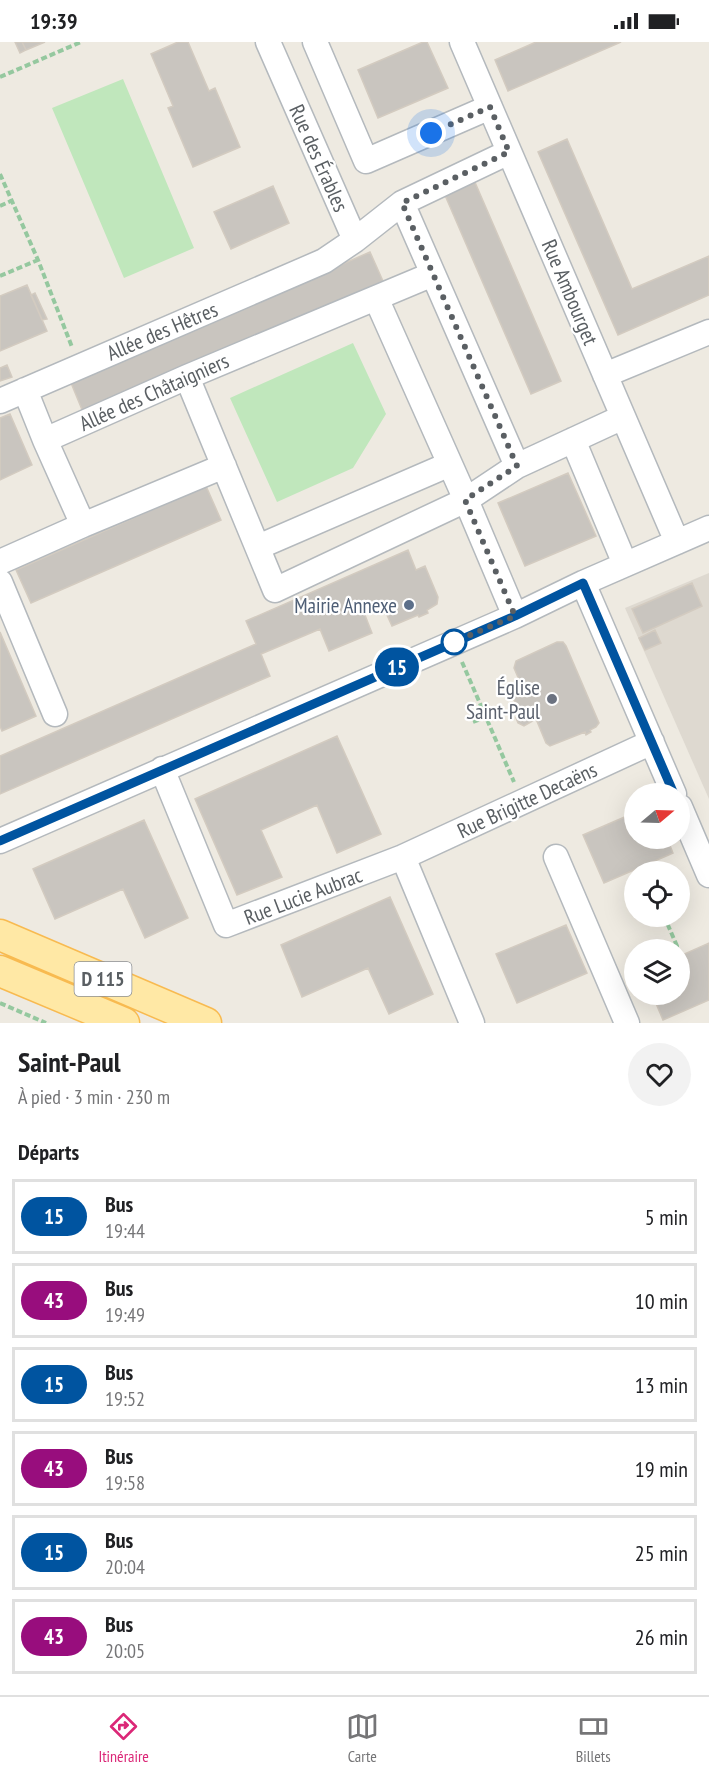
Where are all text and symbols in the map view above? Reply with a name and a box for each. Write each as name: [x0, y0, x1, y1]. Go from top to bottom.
text: 19:39: [30, 7, 78, 35]
street label: Rue des Érables: [283, 100, 355, 216]
your location: [416, 118, 446, 148]
street label: Rue Ambourget: [536, 235, 604, 349]
street label: Allée des Hêtres: [102, 296, 222, 366]
street label: Allée des Châtaigniers: [75, 347, 233, 437]
place label: Mairie Annexe: [294, 592, 397, 619]
marker: Mairie Annexe: [402, 598, 416, 612]
unlabelled marker: [441, 629, 467, 655]
line badge: 15: [370, 648, 424, 686]
text: 15: [387, 654, 407, 681]
place label: Église Saint-Paul: [466, 674, 540, 725]
marker: Église Saint-Paul: [545, 692, 559, 706]
street label: Rue Brigitte Decaëns: [453, 756, 601, 844]
north arrow: [624, 783, 690, 849]
map controls: [624, 783, 690, 1005]
street label: Rue Lucie Aubrac: [240, 861, 366, 931]
button: locate: [624, 861, 690, 927]
button: layers: [624, 939, 690, 1005]
road number: D 115: [74, 962, 132, 996]
text: Saint-Paul: [18, 1043, 121, 1080]
button: heart: [628, 1043, 691, 1106]
text: À pied · 3 min · 230 m: [18, 1084, 170, 1110]
text: Départs: [18, 1138, 79, 1166]
text: Bus: [105, 1190, 133, 1218]
text: 15: [44, 1203, 64, 1230]
text: 5 min: [645, 1203, 688, 1231]
text: 19:44: [105, 1218, 145, 1244]
text: Bus: [105, 1274, 133, 1302]
text: 43: [44, 1287, 64, 1314]
text: 10 min: [635, 1287, 688, 1315]
text: 19:49: [105, 1302, 145, 1328]
text: Bus: [105, 1358, 133, 1386]
text: 15: [44, 1371, 64, 1398]
text: 13 min: [635, 1371, 688, 1399]
text: 19:52: [105, 1386, 145, 1412]
text: Bus: [105, 1442, 133, 1470]
text: 43: [44, 1455, 64, 1482]
text: 19 min: [635, 1455, 688, 1483]
text: 19:58: [105, 1470, 145, 1496]
text: Bus: [105, 1526, 133, 1554]
text: 15: [44, 1539, 64, 1566]
text: 25 min: [635, 1539, 688, 1567]
text: 20:04: [105, 1554, 145, 1580]
text: Bus: [105, 1610, 133, 1638]
text: 43: [44, 1623, 64, 1650]
text: 26 min: [635, 1623, 688, 1651]
text: 20:05: [105, 1638, 145, 1664]
tab: Itinéraire: [98, 1710, 149, 1766]
tab: Carte: [346, 1710, 379, 1766]
tab: Billets: [576, 1710, 611, 1766]

